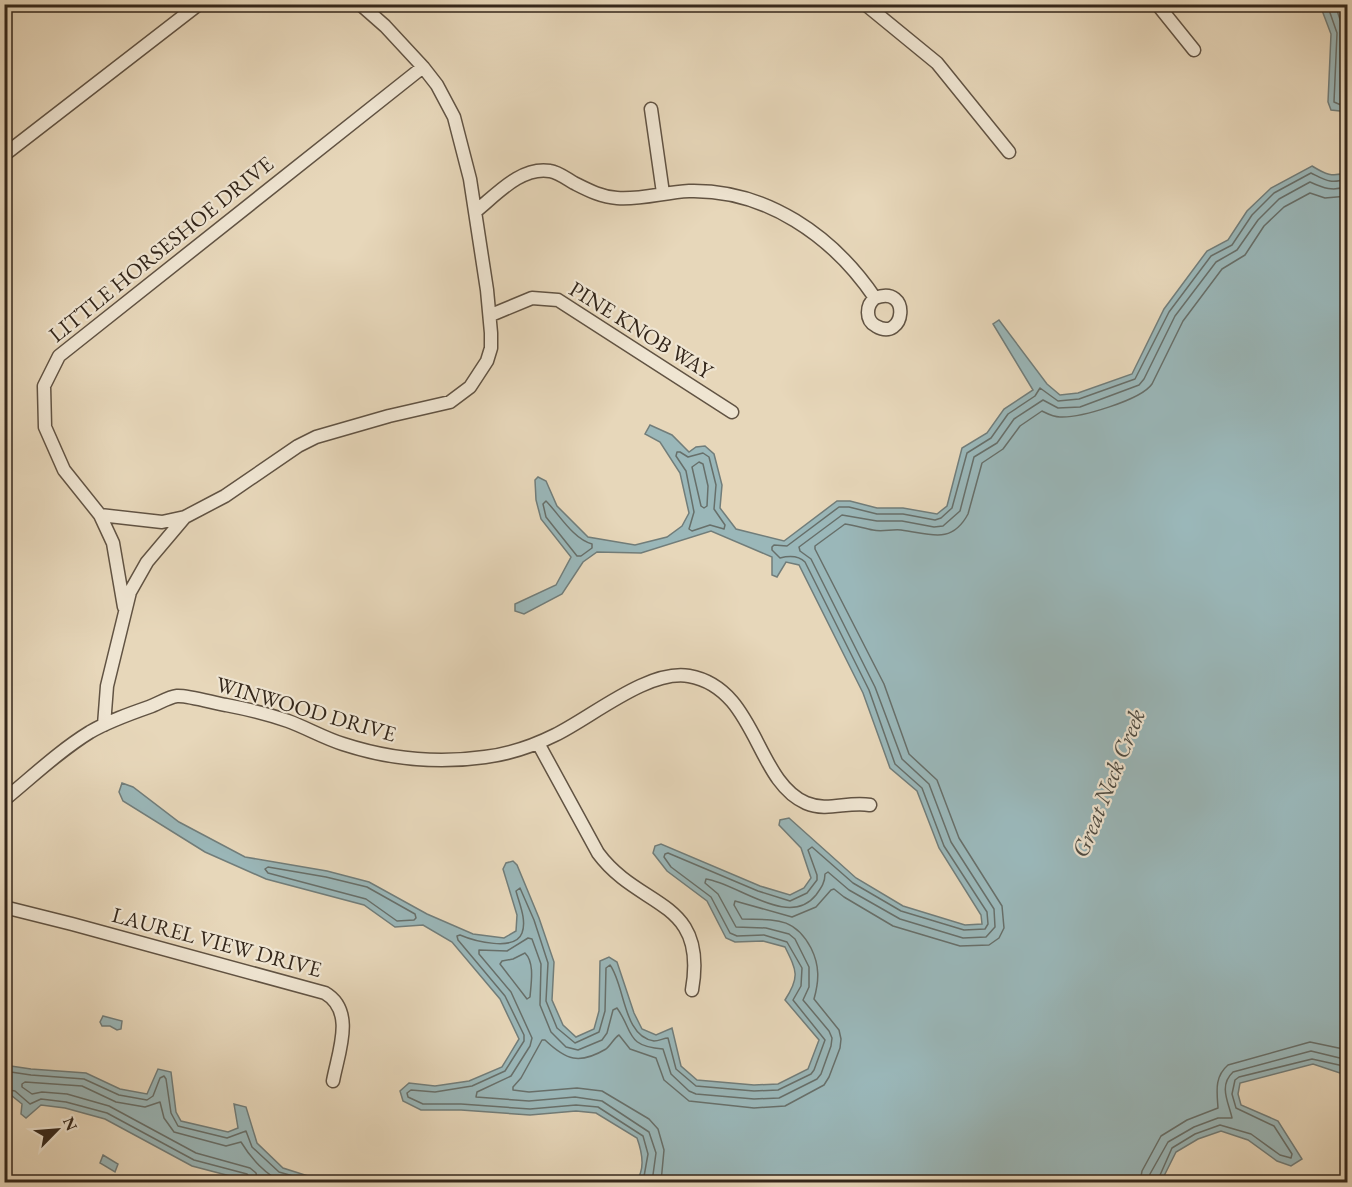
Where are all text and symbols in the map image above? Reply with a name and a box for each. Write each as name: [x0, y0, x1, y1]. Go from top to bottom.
street label: LITTLE HORSESHOE DRIVE: [43, 149, 279, 349]
street label: PINE KNOB WAY: [564, 274, 719, 386]
street label: WINWOOD DRIVE: [213, 669, 399, 749]
water label: Great Neck Creek: [1064, 704, 1152, 862]
street label: LAUREL VIEW DRIVE: [109, 900, 325, 984]
north arrow: [27, 1100, 87, 1160]
text: N: [58, 1114, 82, 1134]

